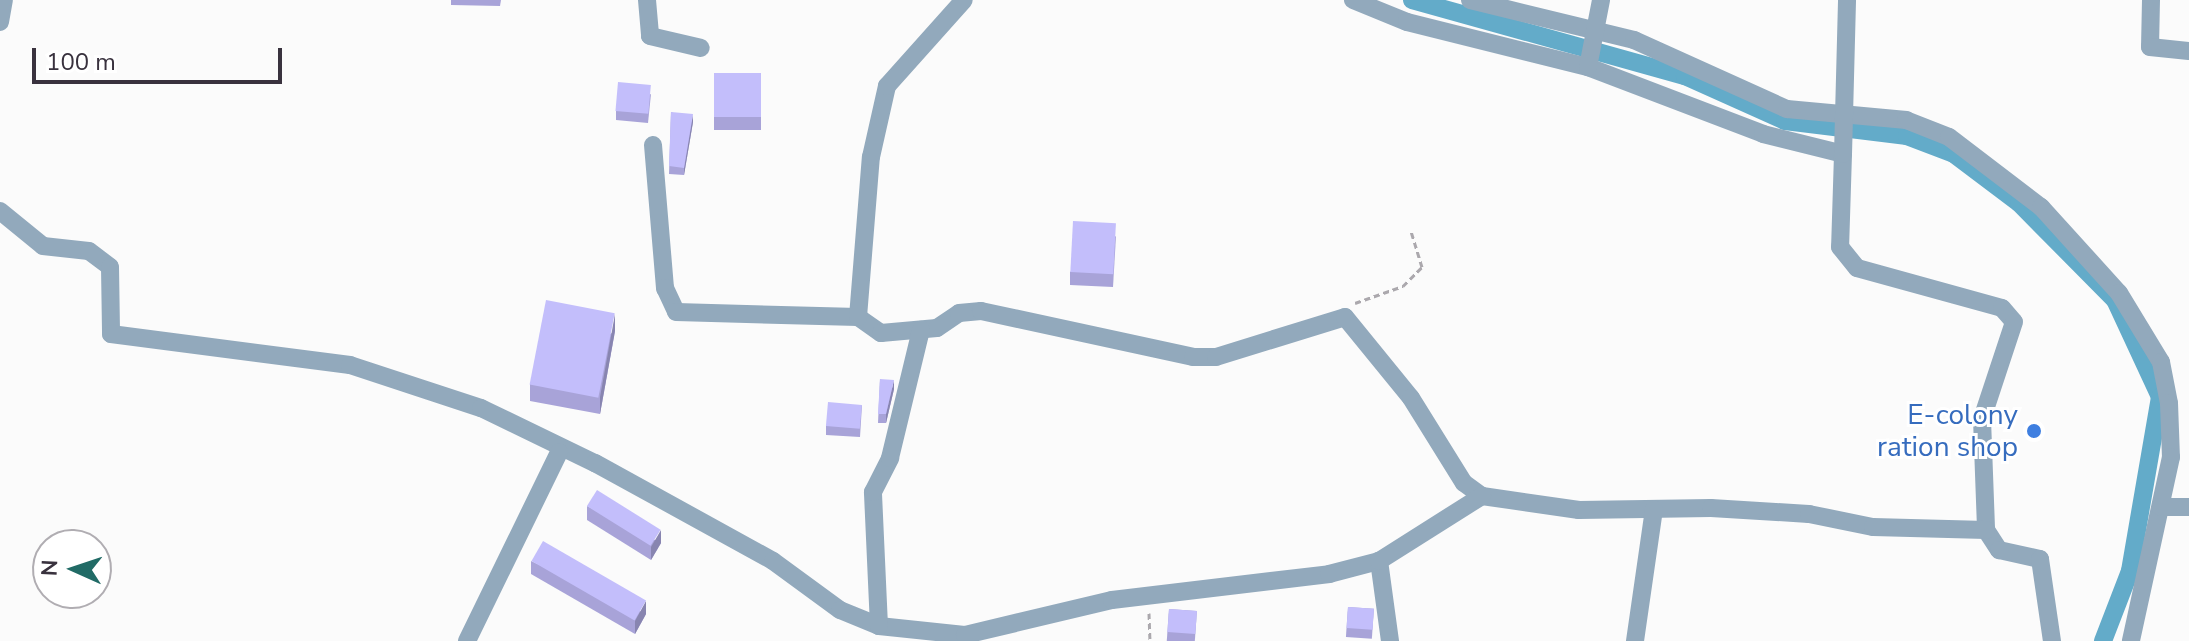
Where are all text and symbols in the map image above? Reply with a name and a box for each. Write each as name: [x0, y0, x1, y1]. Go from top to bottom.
scale bar: [36, 32, 286, 82]
text: 100 m: [46, 46, 116, 78]
place label: E-colony ration shop: [1877, 398, 2018, 464]
marker: E-colony ration shop: [2025, 422, 2043, 440]
north arrow: [32, 529, 112, 609]
text: N: [35, 559, 65, 577]

